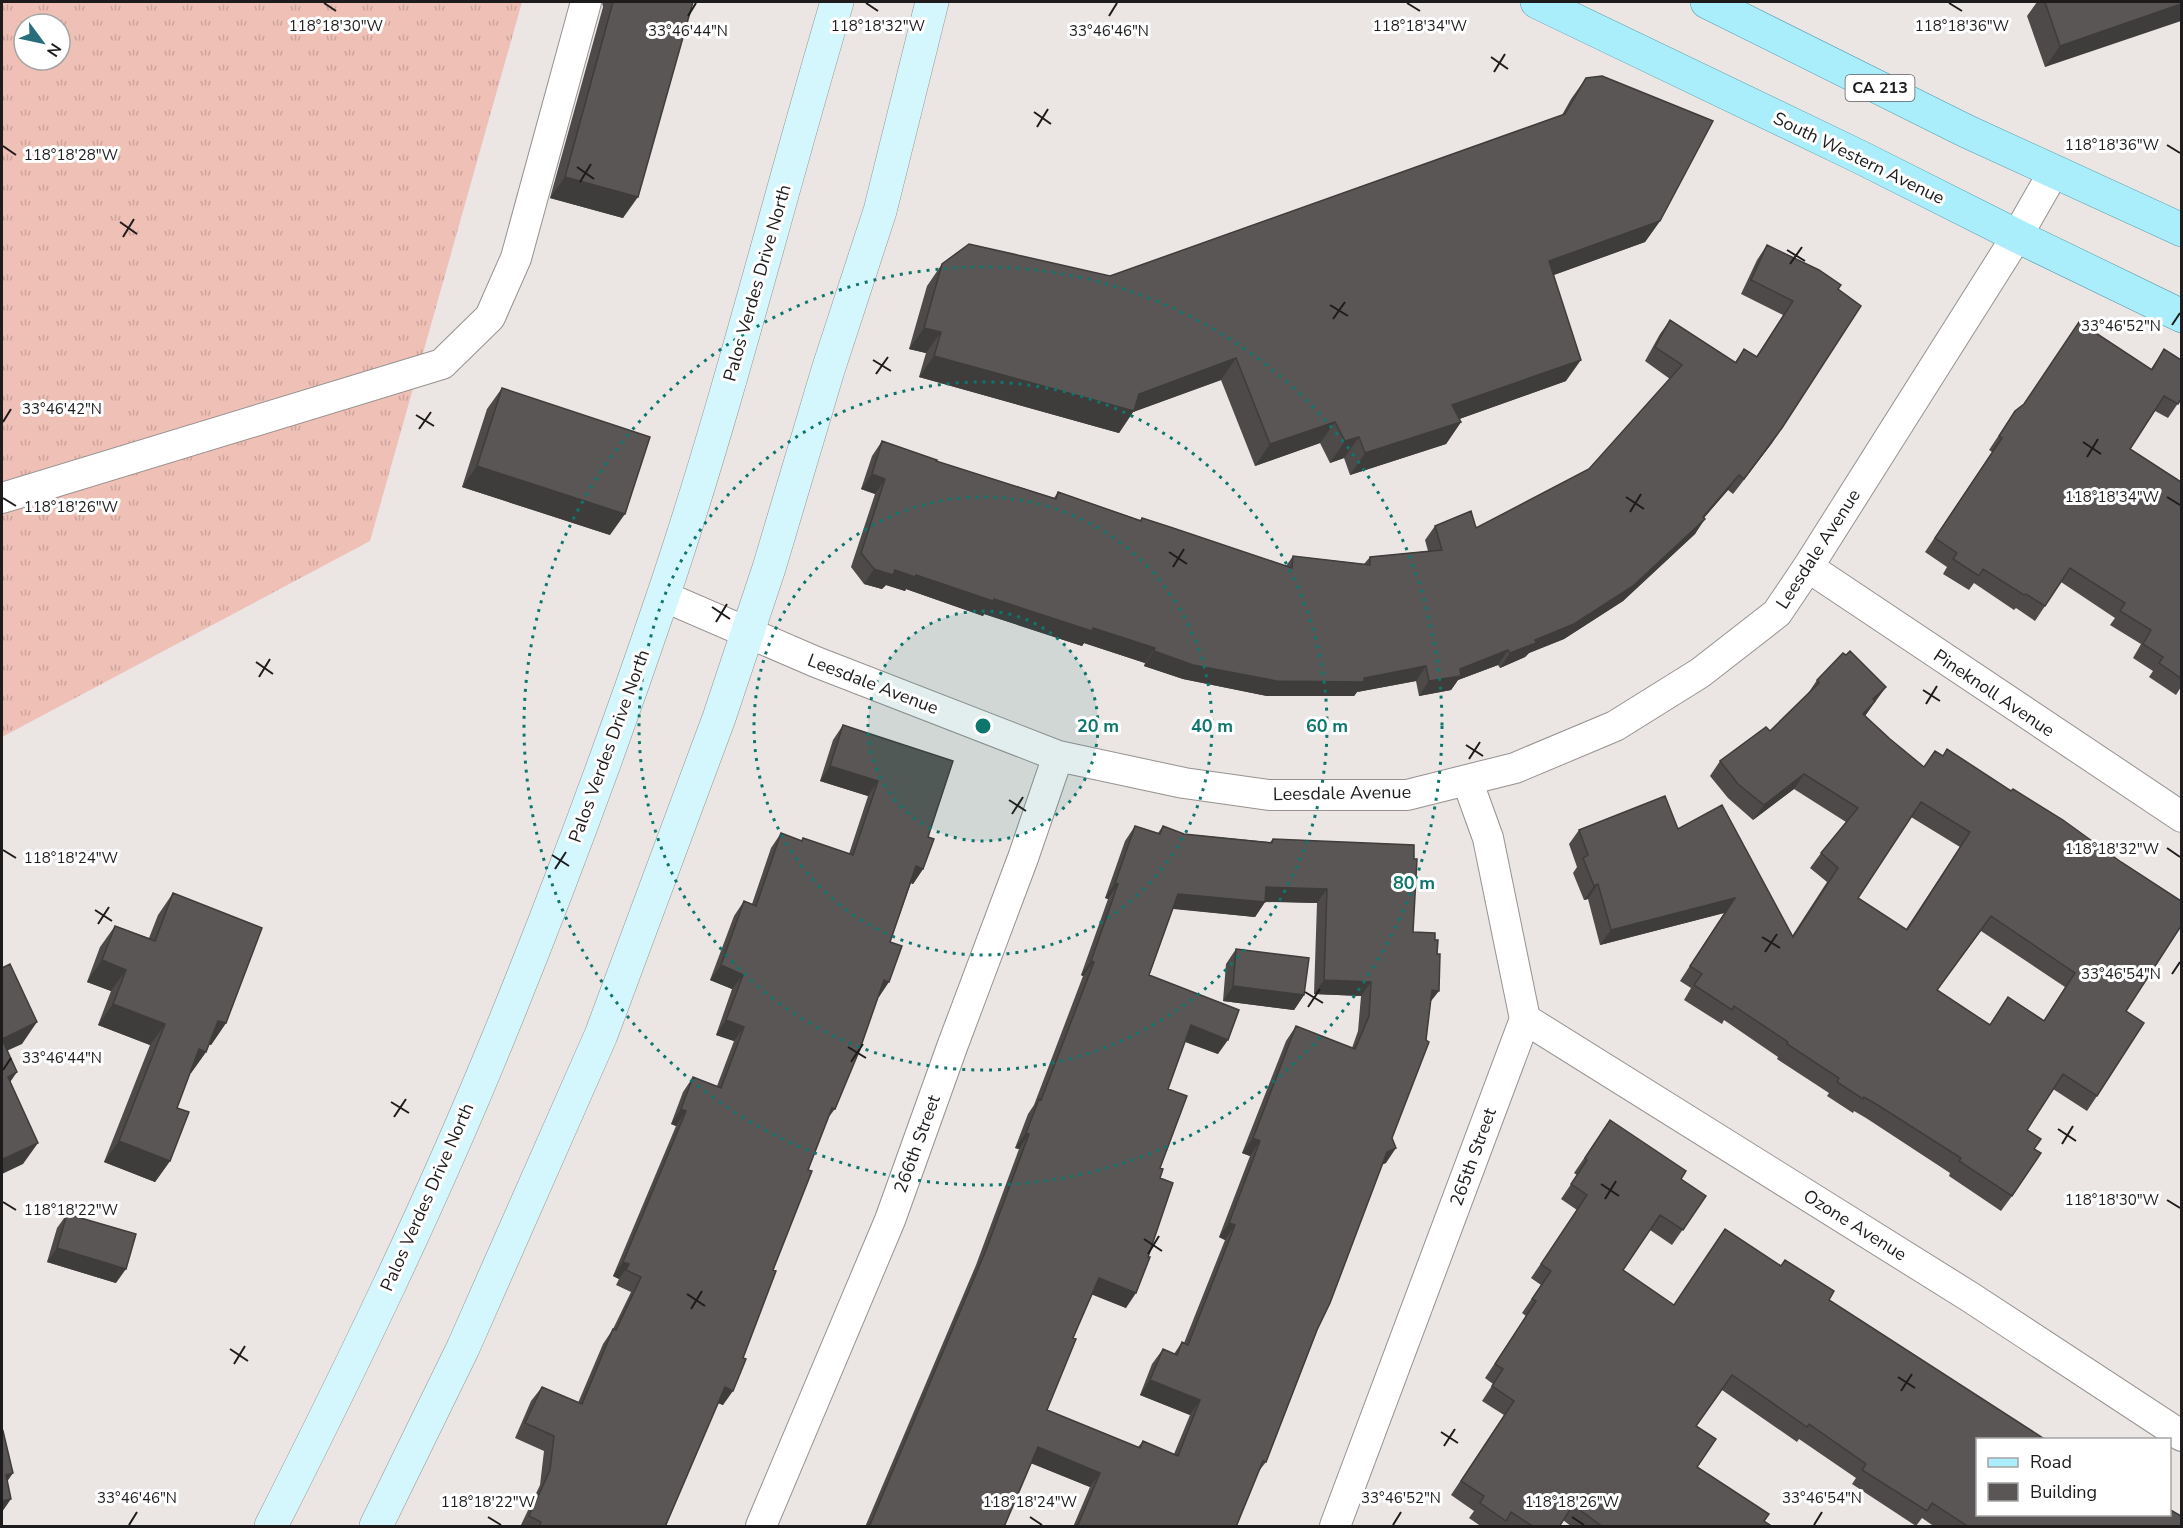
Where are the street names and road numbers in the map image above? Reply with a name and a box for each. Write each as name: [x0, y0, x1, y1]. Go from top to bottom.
road number: CA 213: [1846, 75, 1914, 101]
street label: South Western Avenue: [1769, 106, 1949, 210]
street label: Palos Verdes Drive North: [717, 182, 797, 384]
street label: Leesdale Avenue: [1770, 484, 1866, 614]
street label: Pineknoll Avenue: [1929, 644, 2059, 742]
street label: Palos Verdes Drive North: [563, 646, 655, 846]
street label: Leesdale Avenue: [804, 648, 942, 720]
street label: Leesdale Avenue: [1273, 780, 1411, 806]
street label: 266th Street: [888, 1091, 946, 1196]
street label: Palos Verdes Drive North: [375, 1099, 479, 1295]
street label: 265th Street: [1444, 1104, 1502, 1209]
street label: Ozone Avenue: [1799, 1184, 1911, 1266]

